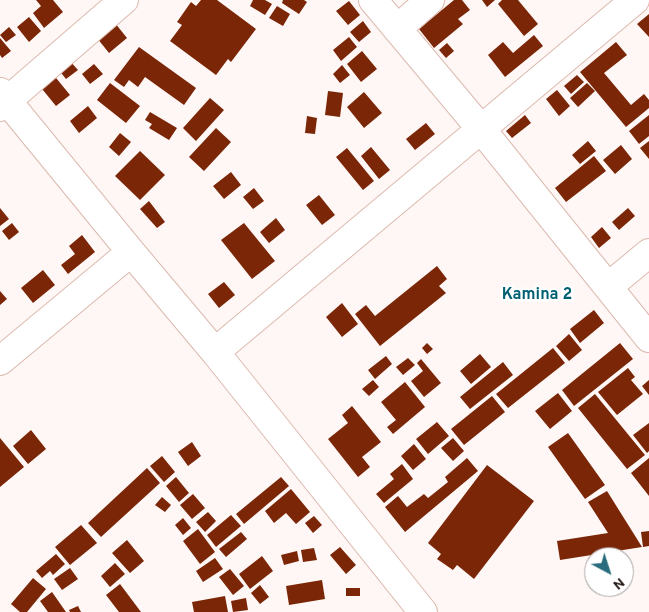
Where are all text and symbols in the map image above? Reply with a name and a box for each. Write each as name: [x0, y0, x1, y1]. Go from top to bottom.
district label: Kamina 2: [502, 286, 572, 306]
north arrow: [584, 547, 634, 597]
text: N: [609, 573, 628, 593]

